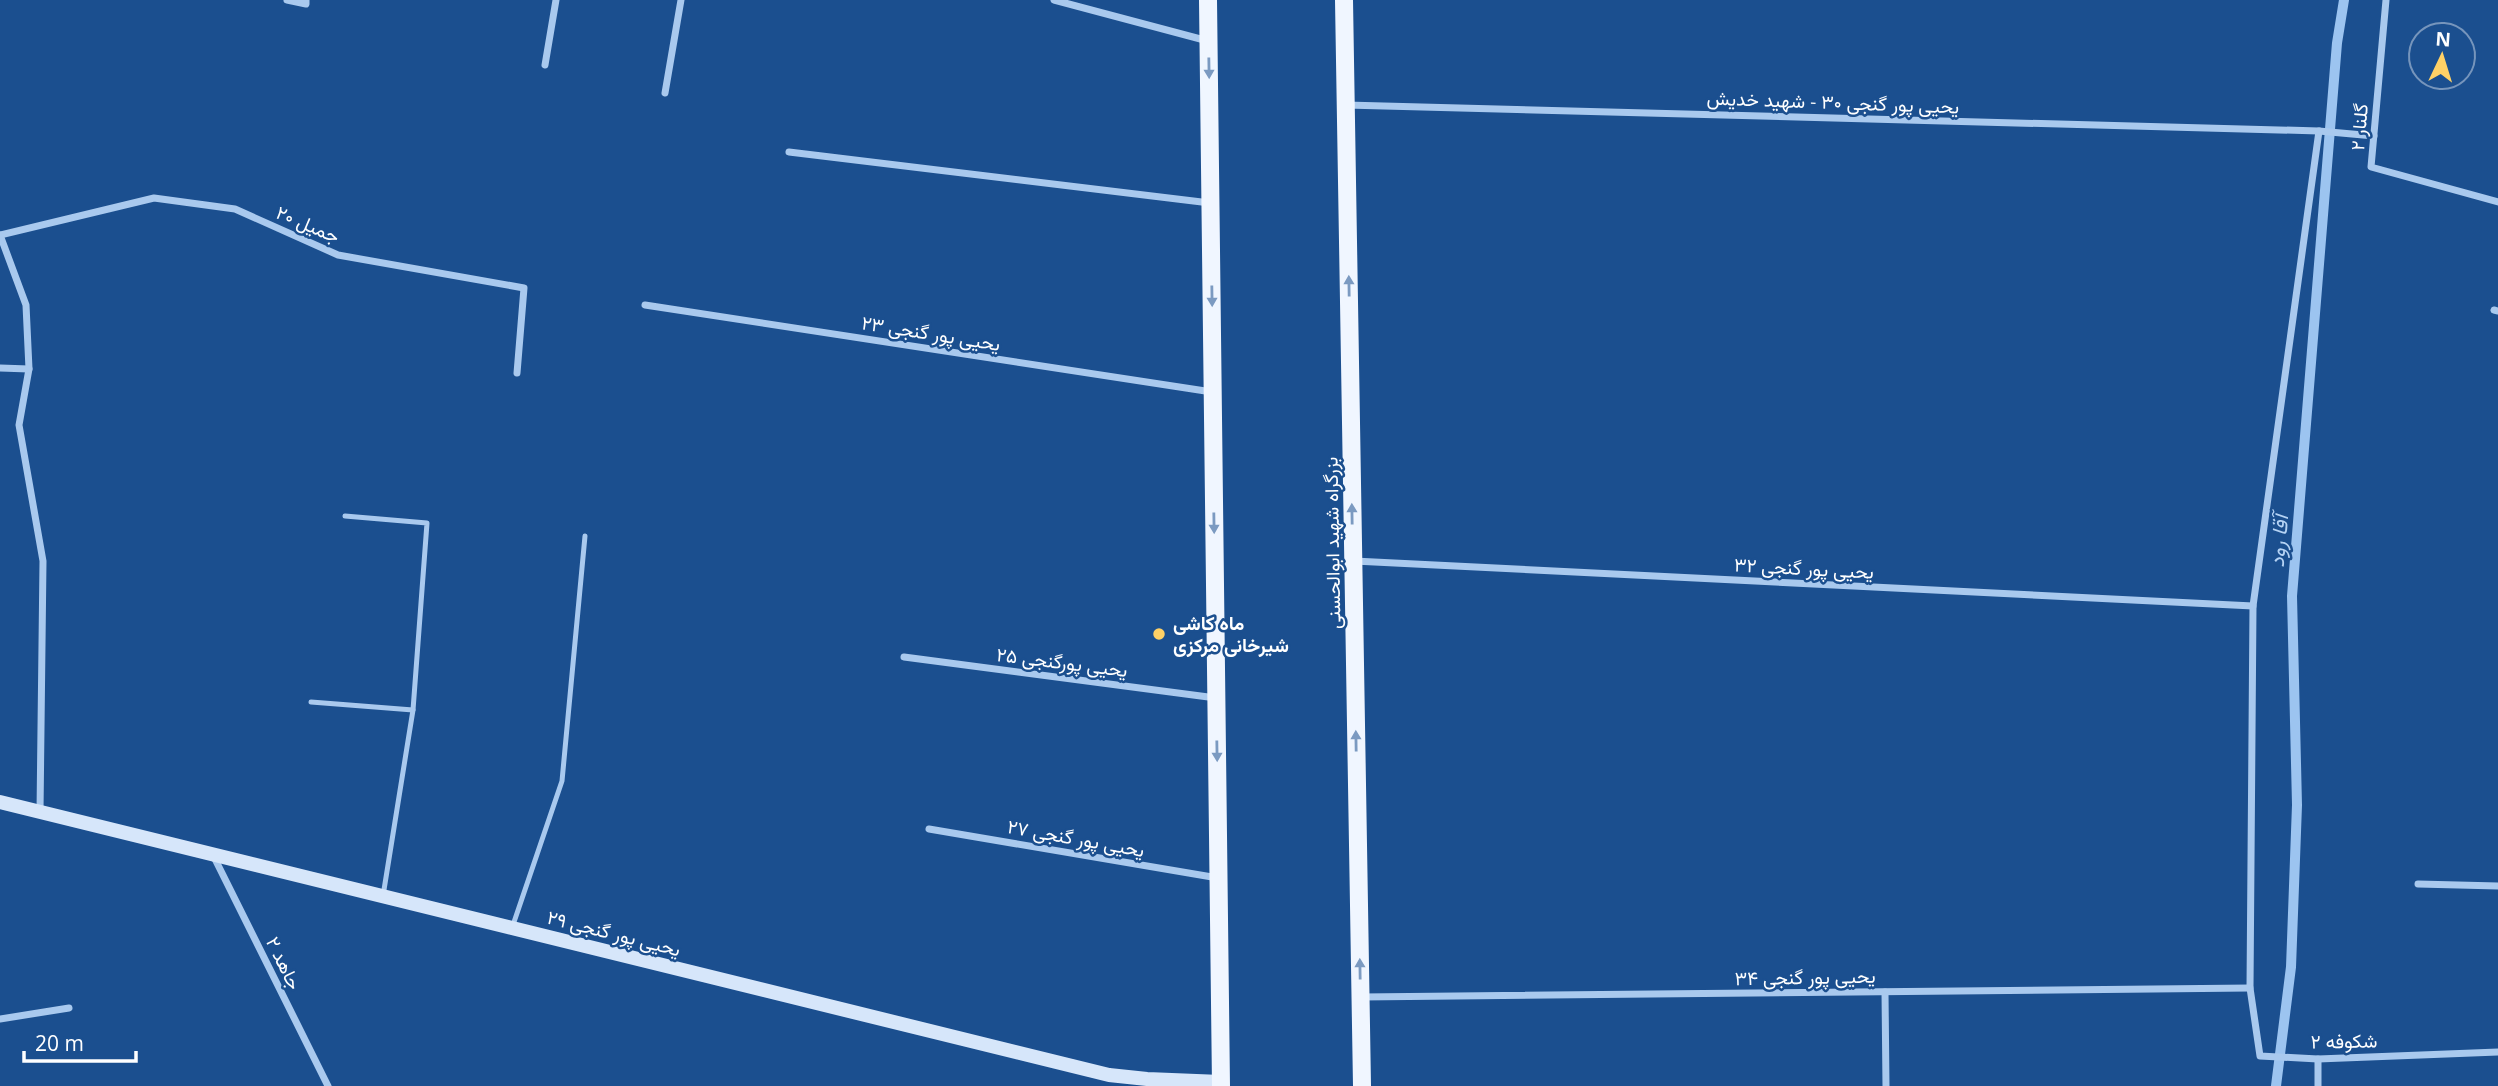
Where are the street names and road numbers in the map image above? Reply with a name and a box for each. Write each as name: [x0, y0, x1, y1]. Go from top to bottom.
street label: یحیی پور گنجی ۳۰ - شهید خدیش: [1706, 85, 1960, 120]
street label: گلنار ۲: [2344, 102, 2374, 152]
street label: جمیل ۲۰: [272, 199, 344, 249]
street label: یحیی پور گنجی ۲۳: [860, 309, 1002, 358]
street label: بزرگراه شهید ابوالحسنی: [1317, 457, 1347, 629]
street label: یحیی پور گنجی ۳۲: [1733, 551, 1875, 586]
street label: یحیی پورگنجی ۲۵: [995, 641, 1129, 684]
street label: یحیی پور گنجی ۲۷: [1005, 813, 1147, 864]
street label: یحیی پور گنجی ۲۹: [544, 904, 683, 963]
street label: جاهد ۲: [260, 932, 308, 994]
street label: یحیی پور گنجی ۳۴: [1734, 963, 1876, 992]
street label: شکوفه ۲: [2310, 1027, 2378, 1055]

